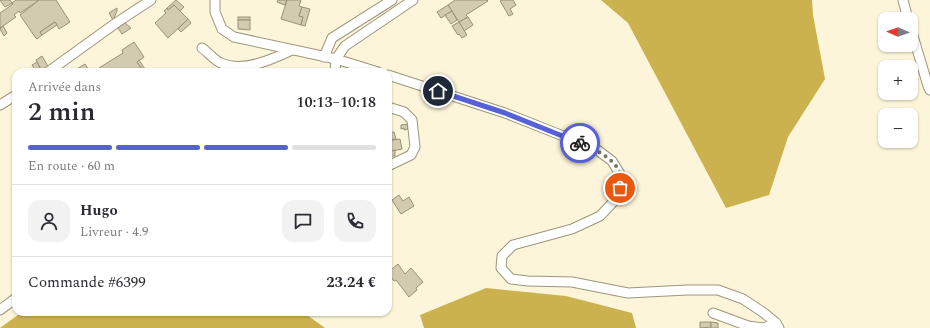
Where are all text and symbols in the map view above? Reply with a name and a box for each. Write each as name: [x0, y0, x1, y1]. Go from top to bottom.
north arrow: [878, 12, 918, 52]
map controls: [878, 12, 918, 148]
button: +: [878, 60, 918, 100]
pin: [421, 74, 455, 108]
text: Arrivée dans: [28, 77, 101, 97]
icon: home: [427, 80, 449, 102]
text: 10:13–10:18: [296, 91, 376, 114]
text: 2 min: [28, 92, 95, 132]
button: −: [878, 108, 918, 148]
courier: [560, 123, 600, 163]
icon: bike: [569, 132, 591, 154]
text: En route · 60 m: [28, 156, 115, 176]
pin: [603, 171, 637, 205]
icon: bag: [609, 177, 631, 199]
text: Hugo: [80, 199, 118, 222]
button: person: [28, 200, 70, 242]
button: chat: [282, 200, 324, 242]
button: phone: [334, 200, 376, 242]
text: Livreur · 4.9: [80, 222, 148, 242]
text: Commande #6399: [28, 271, 146, 294]
text: 23.24 €: [326, 271, 376, 294]

